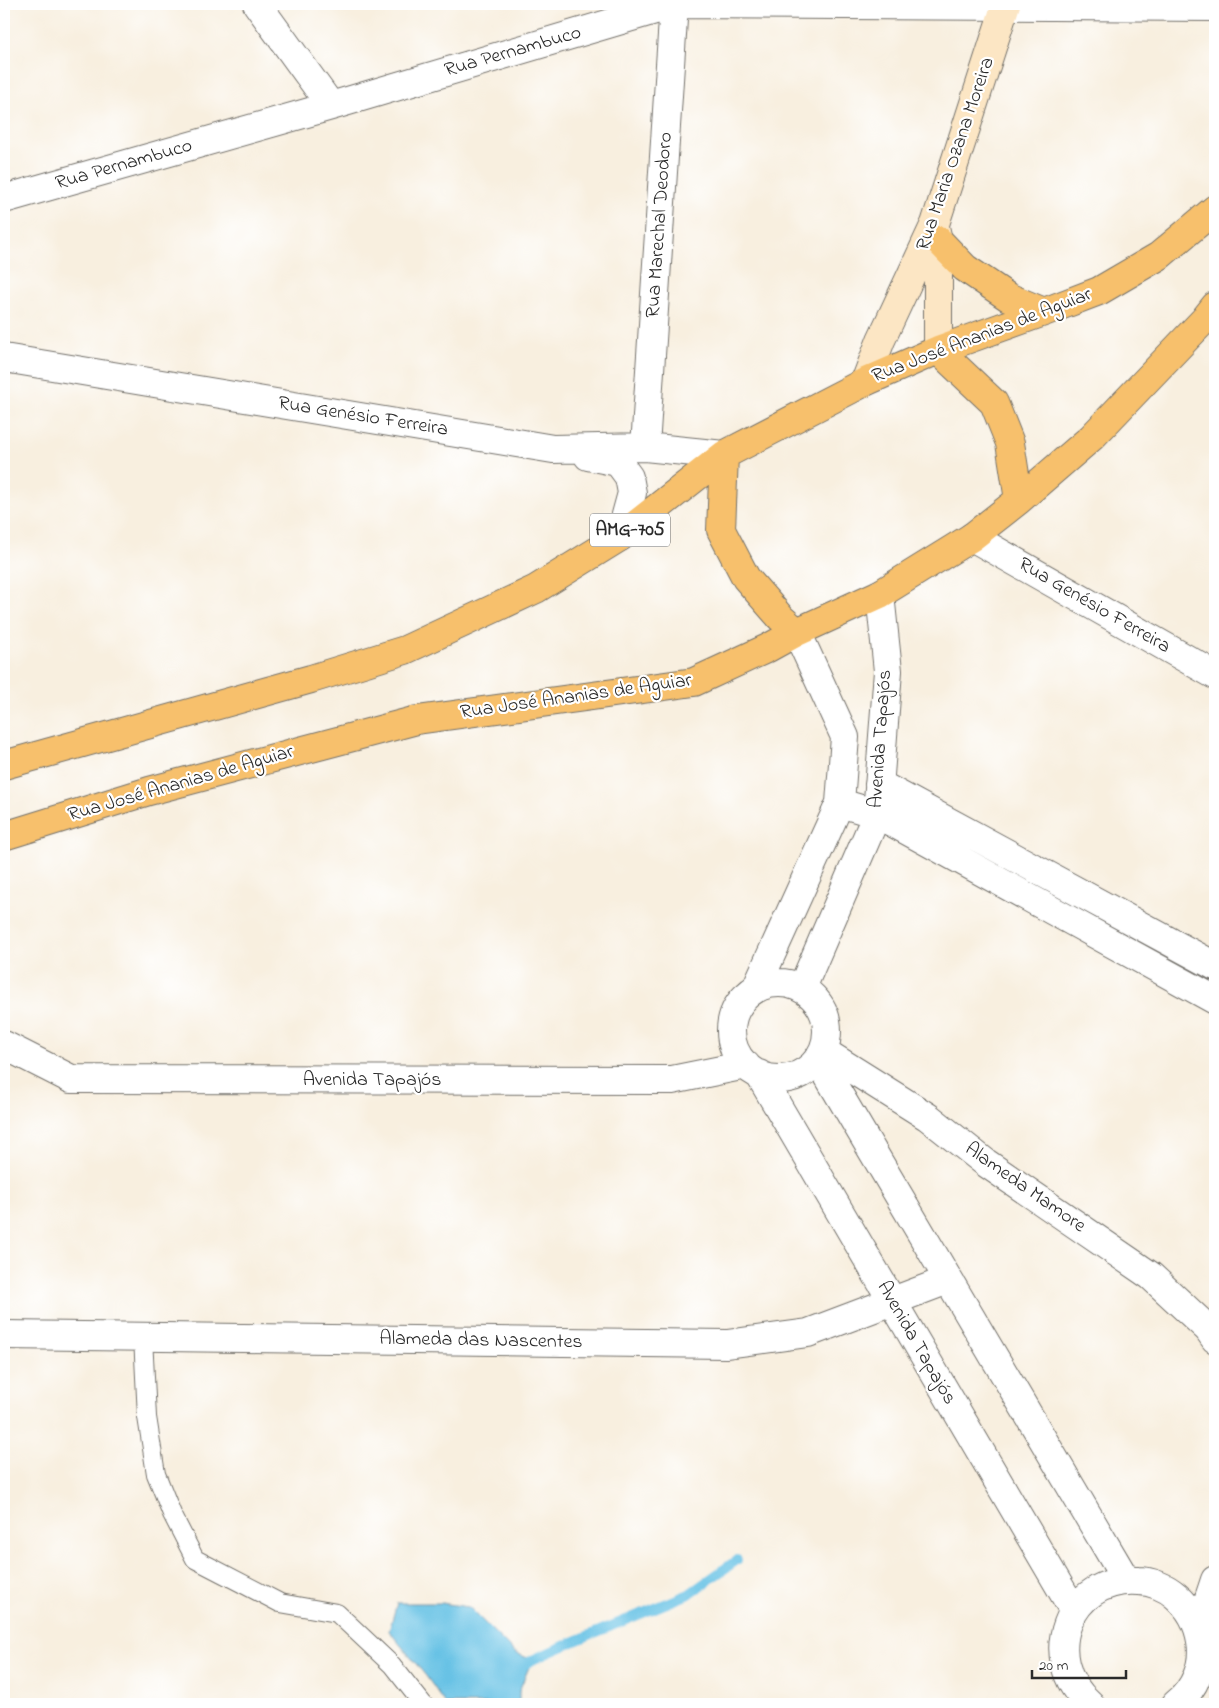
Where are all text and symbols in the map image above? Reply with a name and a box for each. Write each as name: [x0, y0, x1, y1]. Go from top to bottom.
street label: Rua Pernambuco: [441, 19, 585, 85]
street label: Rua Maria Ozana Moreira: [909, 53, 1003, 255]
street label: Rua Marechal Deodoro: [639, 131, 681, 319]
street label: Rua Pernambuco: [52, 132, 196, 198]
street label: Rua José Ananias de Aguiar: [868, 280, 1097, 392]
street label: Rua Genésio Ferreira: [276, 389, 450, 445]
road number: AMG-705: [590, 514, 670, 546]
street label: Rua Genésio Ferreira: [1012, 551, 1176, 661]
street label: Rua José Ananias de Aguiar: [458, 666, 695, 729]
street label: Avenida Tapajós: [862, 669, 900, 809]
street label: Rua José Ananias de Aguiar: [65, 738, 298, 831]
street label: Avenida Tapajós: [303, 1066, 441, 1095]
street label: Alameda Mamore: [959, 1135, 1092, 1241]
street label: Avenida Tapajós: [869, 1276, 963, 1410]
street label: Alameda das Nascentes: [379, 1325, 583, 1357]
scale bar: [1032, 1648, 1125, 1680]
text: 20 m: [1039, 1655, 1069, 1677]

